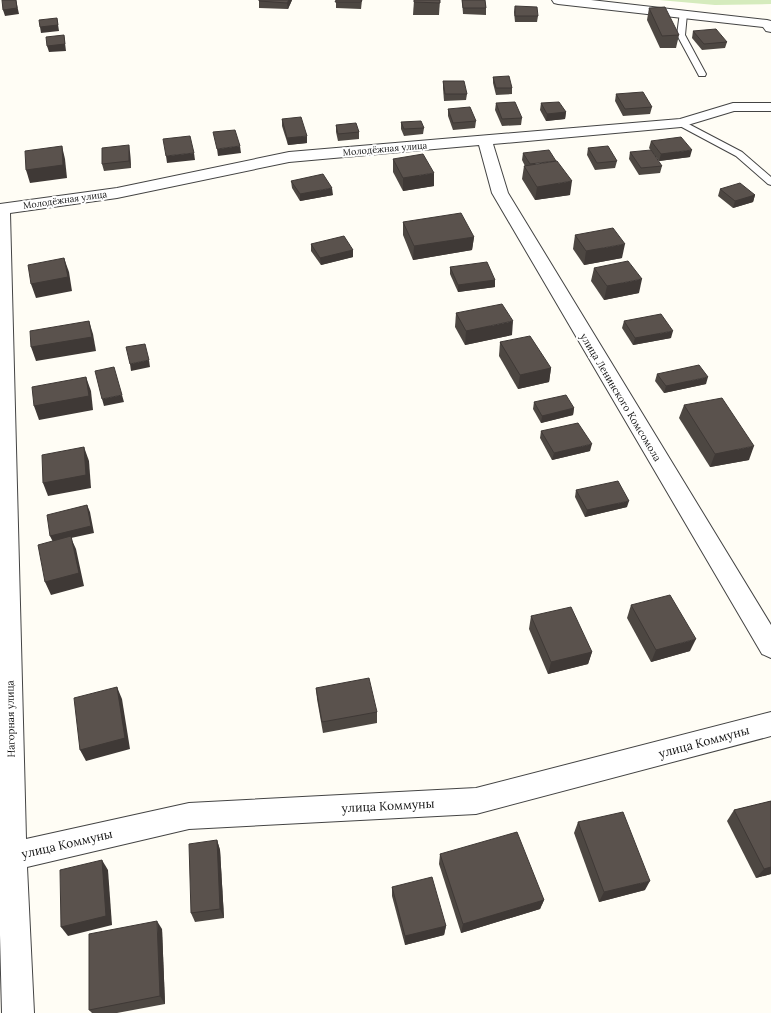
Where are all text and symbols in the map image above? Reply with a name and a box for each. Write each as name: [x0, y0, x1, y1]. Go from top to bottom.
street label: Молодёжная улица: [342, 139, 428, 158]
street label: Молодёжная улица: [22, 188, 108, 211]
street label: улица Ленинского Комсомола: [577, 331, 664, 464]
street label: Нагорная улица: [3, 680, 18, 758]
street label: улица Коммуны: [657, 722, 751, 761]
street label: улица Коммуны: [341, 796, 435, 815]
street label: улица Коммуны: [20, 826, 114, 861]

